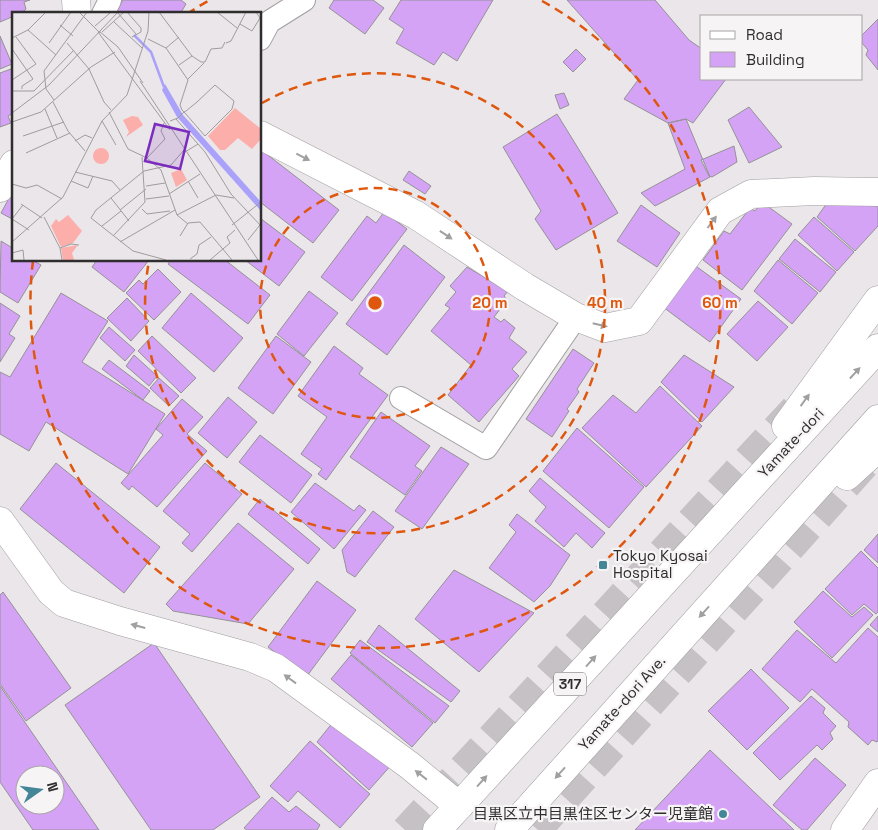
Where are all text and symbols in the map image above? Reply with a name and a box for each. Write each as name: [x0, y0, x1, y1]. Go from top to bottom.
inset map: [12, 12, 261, 261]
legend: [700, 15, 863, 80]
text: Road: [746, 25, 783, 44]
text: Building: [746, 50, 805, 69]
one-way arrow: [296, 153, 311, 161]
one-way arrow: [707, 215, 717, 229]
one-way arrow: [439, 230, 453, 240]
text: 20 m: [472, 293, 508, 312]
text: 40 m: [587, 293, 623, 312]
text: 60 m: [702, 293, 738, 312]
centre of rings: [366, 294, 384, 312]
one-way arrow: [593, 321, 608, 329]
one-way arrow: [849, 367, 861, 379]
one-way arrow: [800, 393, 810, 407]
street label: Yamate-dori: [754, 404, 828, 481]
place label: Tokyo Kyosai Hospital: [613, 546, 708, 582]
marker: Tokyo Kyosai Hospital: [597, 559, 609, 571]
one-way arrow: [698, 606, 709, 619]
one-way arrow: [130, 622, 145, 630]
street label: Yamate-dori Ave.: [574, 651, 669, 754]
one-way arrow: [585, 655, 597, 667]
road number: 317: [554, 672, 586, 696]
one-way arrow: [283, 674, 297, 684]
north arrow: [15, 765, 65, 815]
one-way arrow: [554, 766, 566, 778]
one-way arrow: [415, 769, 428, 780]
one-way arrow: [476, 774, 487, 787]
text: N: [43, 780, 62, 794]
place label: 目黒区立中目黒住区センター児童館: [473, 804, 713, 823]
marker: 目黒区立中目黒住区センター児童館: [717, 808, 729, 820]

